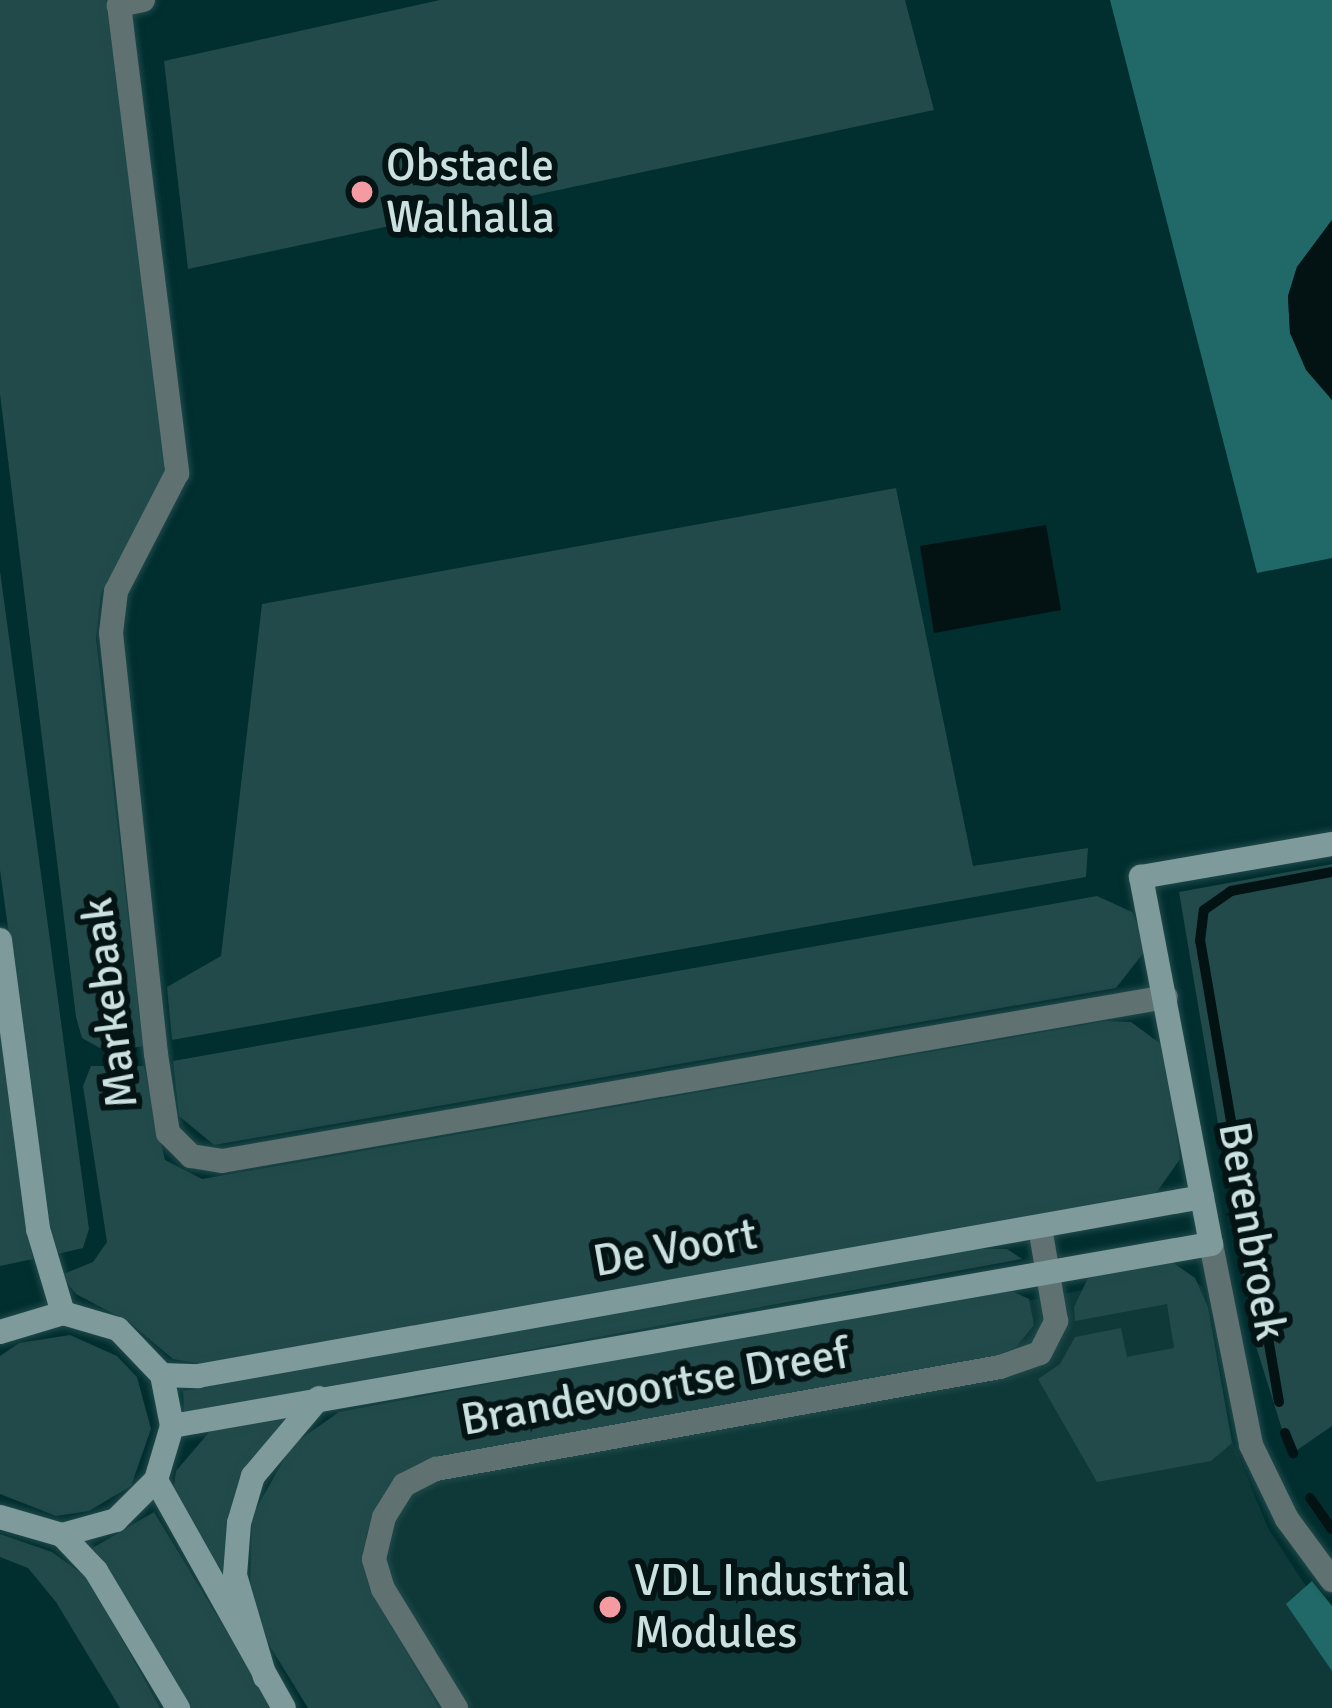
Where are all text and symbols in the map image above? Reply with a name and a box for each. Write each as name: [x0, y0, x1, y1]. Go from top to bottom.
place label: Obstacle Walhalla: [386, 139, 555, 245]
marker: Obstacle Walhalla: [349, 179, 375, 205]
street label: Markebaak: [70, 895, 150, 1111]
street label: Berenbroek: [1206, 1118, 1298, 1344]
street label: De Voort: [589, 1207, 761, 1289]
street label: Brandevoortse Dreef: [457, 1326, 853, 1448]
place label: VDL Industrial Modules: [634, 1554, 909, 1660]
marker: VDL Industrial Modules: [597, 1594, 623, 1620]

